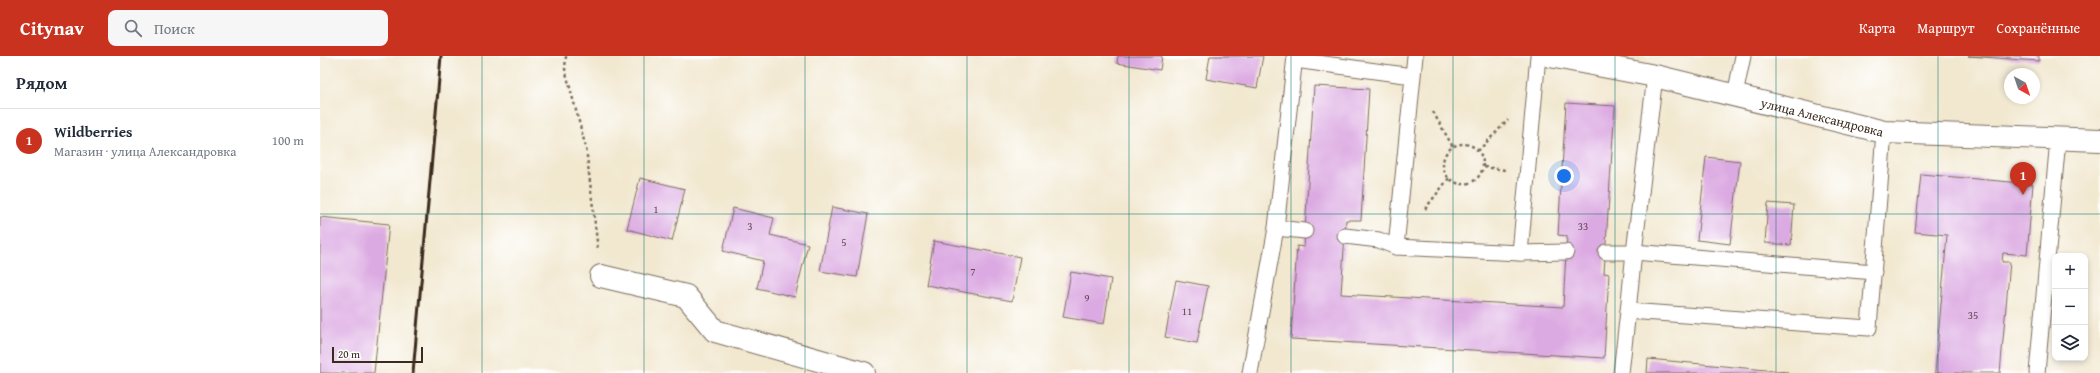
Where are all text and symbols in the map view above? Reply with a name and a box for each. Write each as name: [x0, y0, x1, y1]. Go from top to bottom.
search box: [108, 10, 388, 46]
text: Citynav: [20, 14, 84, 42]
icon: search: [122, 17, 144, 39]
text: Поиск: [154, 18, 195, 39]
text: Карта: [1859, 18, 1895, 38]
text: Маршрут: [1917, 18, 1975, 38]
text: Сохранённые: [1997, 18, 2080, 38]
north arrow: [2004, 68, 2040, 104]
text: Рядом: [16, 70, 67, 95]
street label: улица Александровка: [1758, 93, 1886, 141]
text: Wildberries: [54, 121, 132, 142]
text: 1: [26, 131, 32, 150]
text: 100 m: [272, 131, 304, 150]
text: Магазин · улица Александровка: [54, 142, 236, 161]
pin: 1: [2010, 162, 2036, 195]
your location: [1554, 166, 1574, 186]
house number: 1: [653, 201, 659, 217]
house number: 3: [747, 218, 753, 234]
house number: 33: [1578, 218, 1588, 234]
house number: 5: [841, 234, 847, 250]
map controls: [2052, 253, 2088, 361]
button: +: [2052, 253, 2088, 289]
house number: 7: [970, 263, 976, 279]
button: −: [2052, 289, 2088, 325]
house number: 9: [1084, 290, 1090, 306]
house number: 11: [1182, 303, 1192, 319]
house number: 35: [1968, 307, 1978, 323]
button: layers: [2052, 325, 2088, 361]
scale bar: [332, 345, 423, 364]
text: 20 m: [338, 346, 360, 362]

